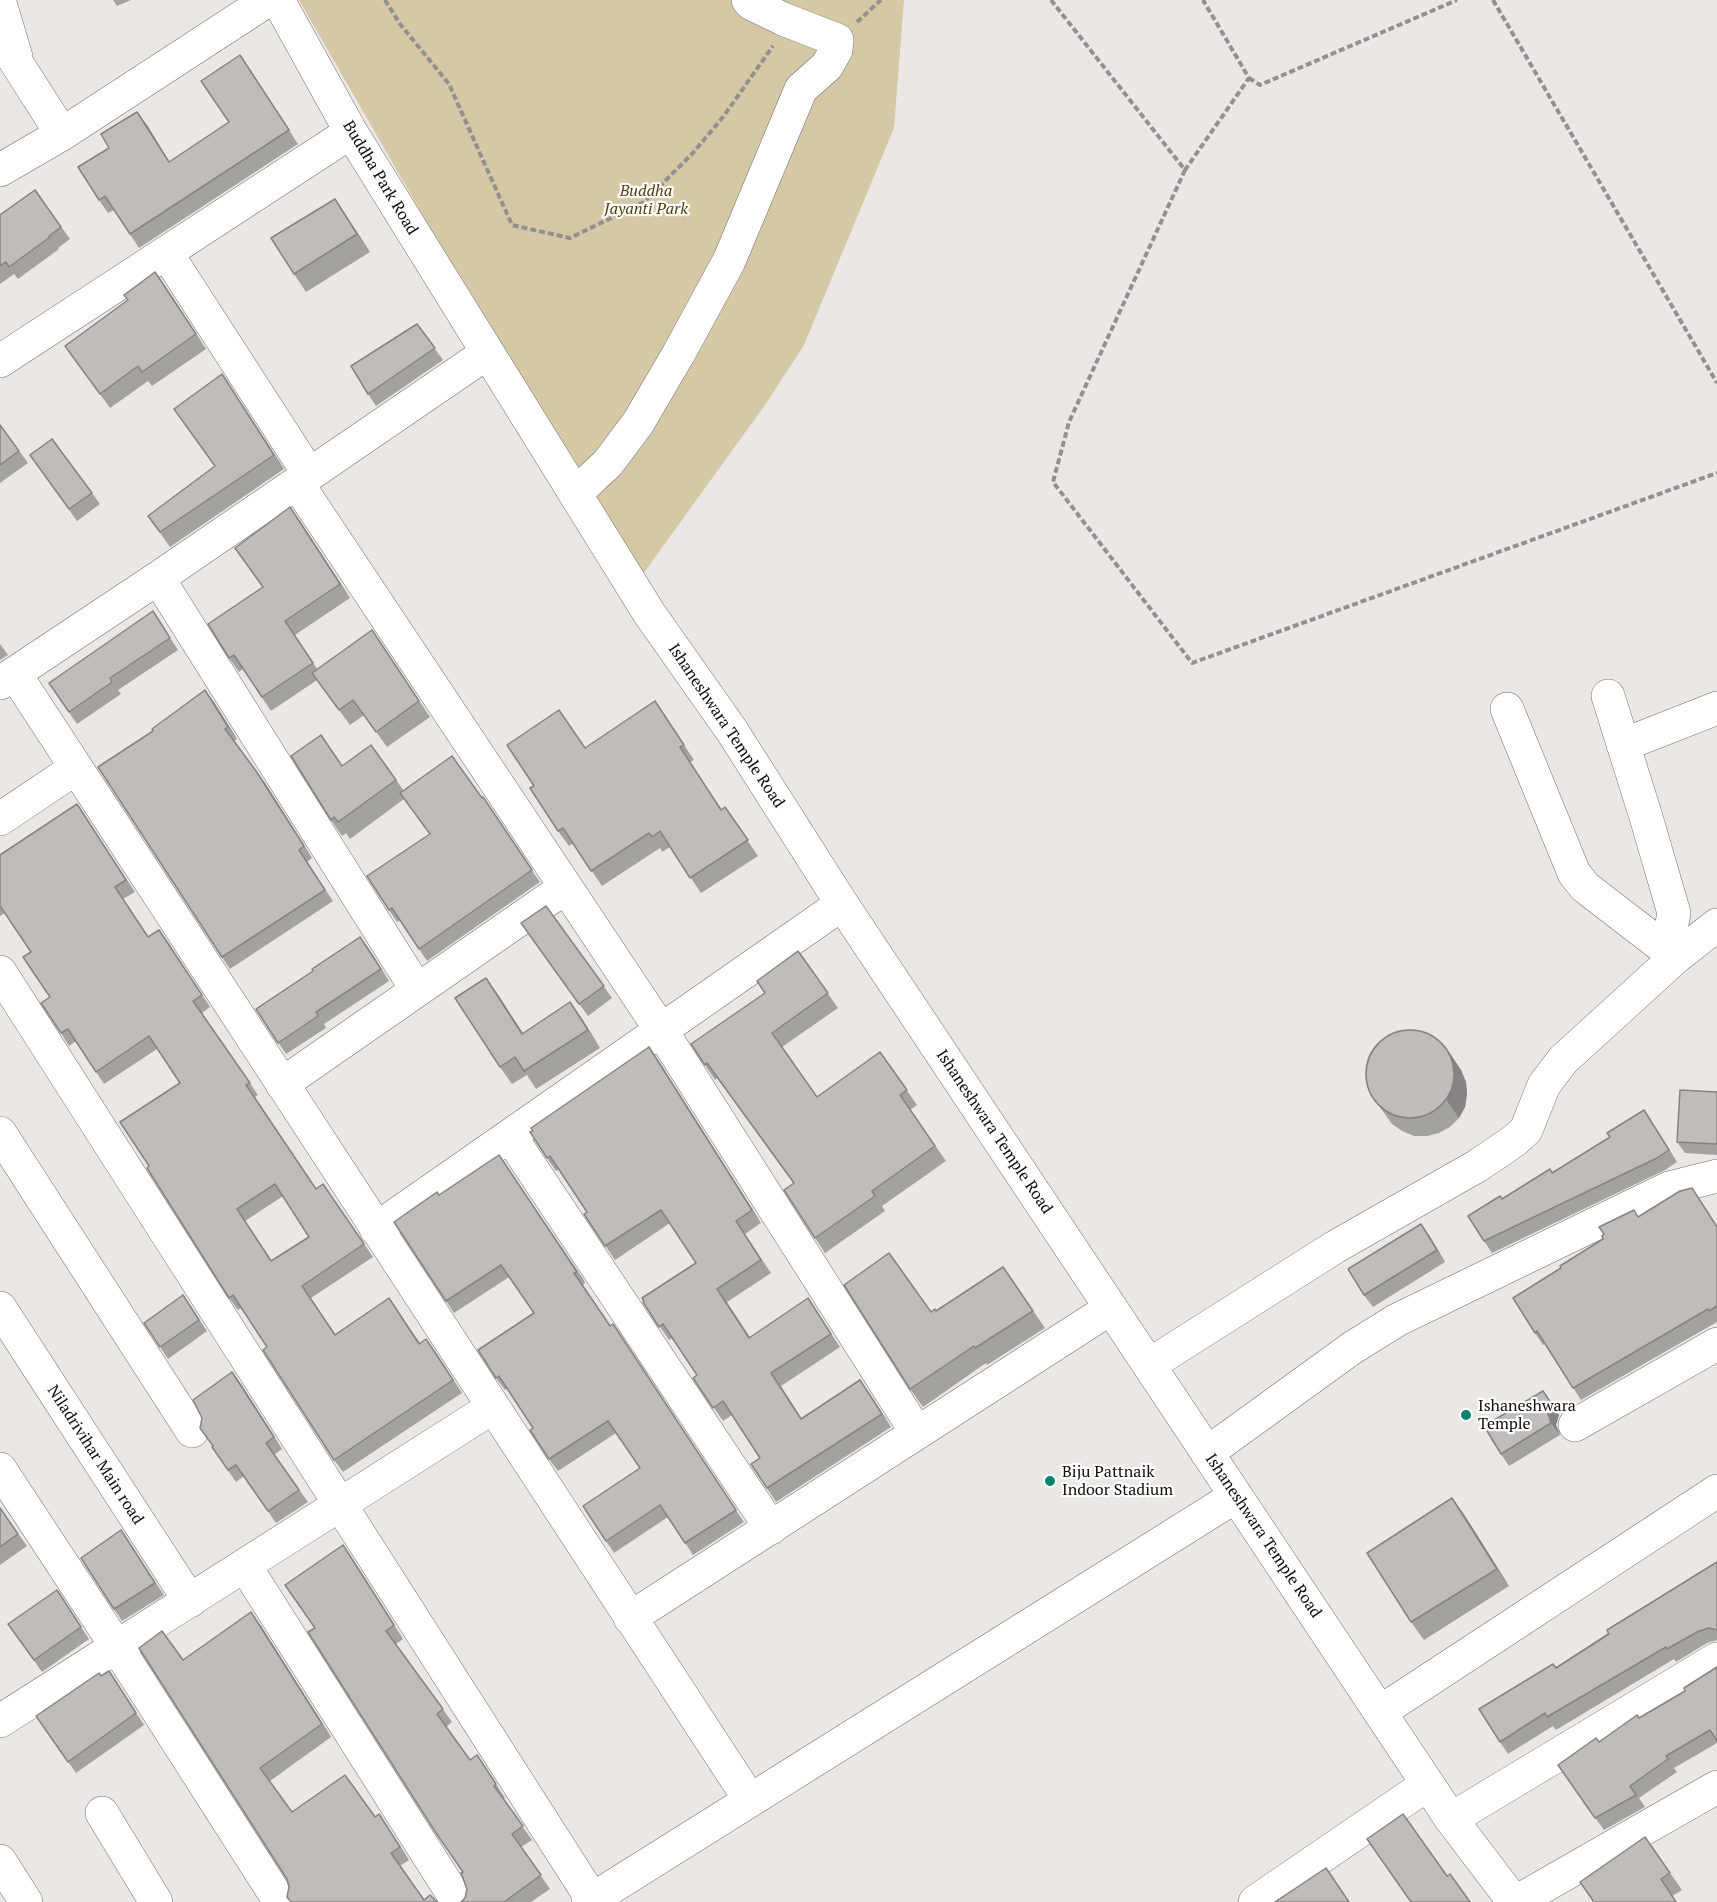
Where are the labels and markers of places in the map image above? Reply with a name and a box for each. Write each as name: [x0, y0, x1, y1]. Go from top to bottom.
place label: Ishaneshwara Temple: [1478, 1396, 1576, 1434]
marker: Ishaneshwara Temple: [1459, 1408, 1473, 1422]
place label: Biju Pattnaik Indoor Stadium: [1062, 1462, 1173, 1500]
marker: Biju Pattnaik Indoor Stadium: [1043, 1474, 1057, 1488]

